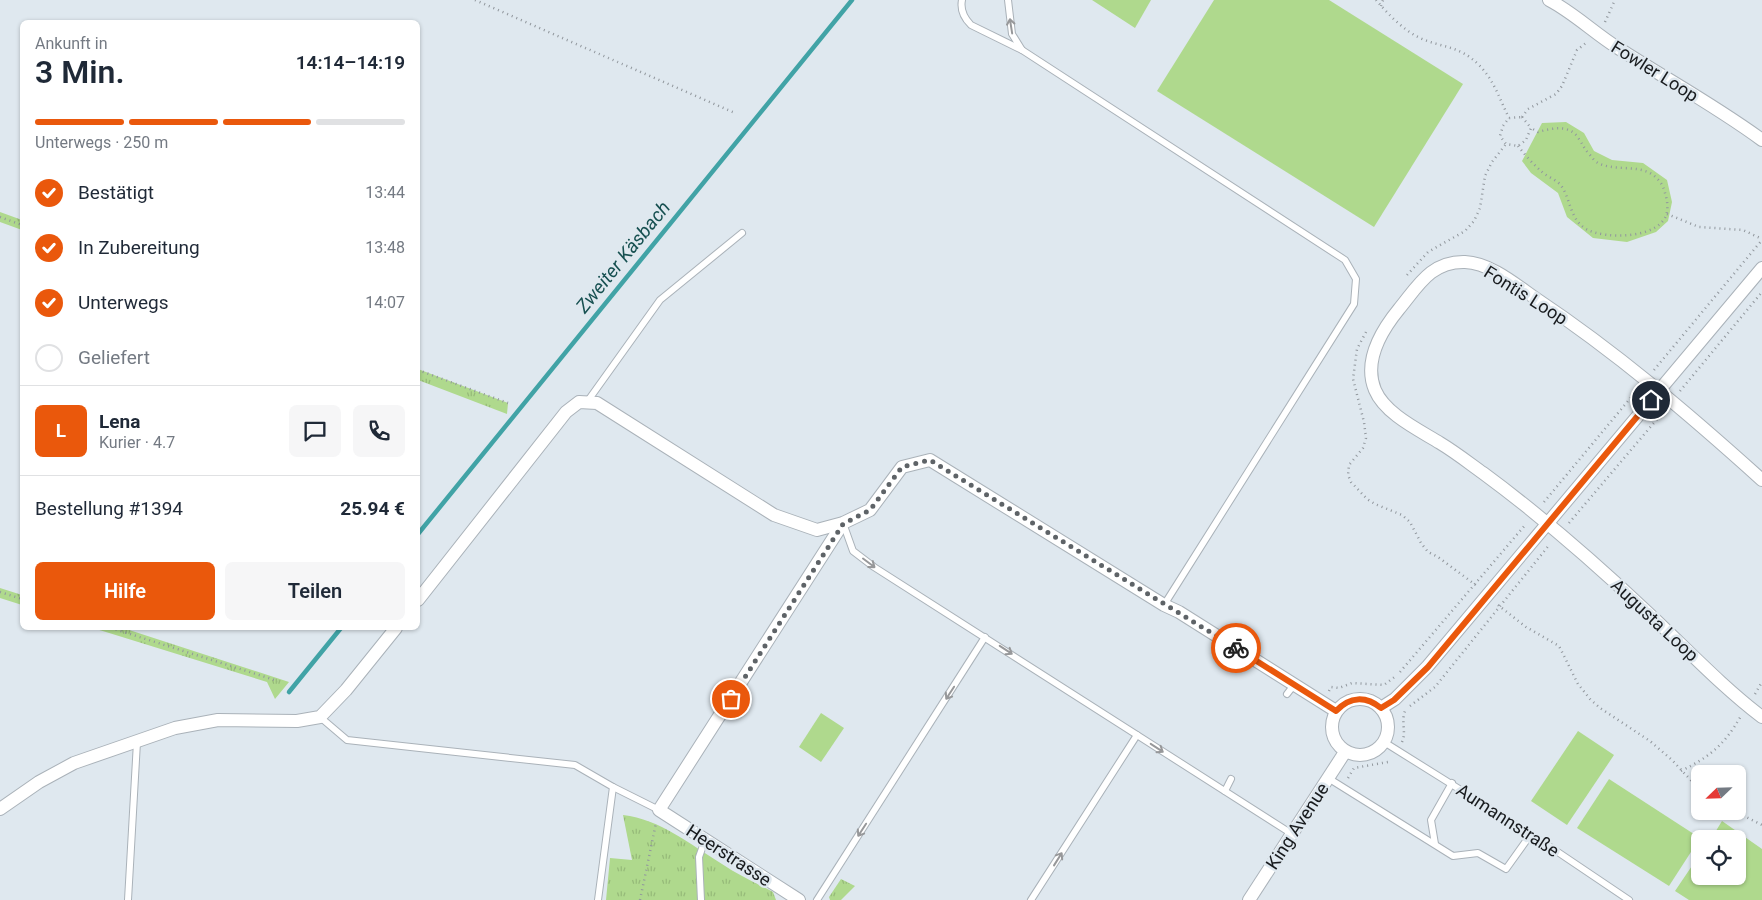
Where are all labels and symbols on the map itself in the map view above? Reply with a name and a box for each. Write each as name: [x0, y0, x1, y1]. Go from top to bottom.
one-way arrow: [1006, 18, 1016, 34]
street label: Fowler Loop: [1608, 36, 1702, 106]
water label: Zweiter Käsbach: [570, 197, 675, 318]
street label: Fontis Loop: [1480, 261, 1572, 329]
pin: [1630, 379, 1672, 421]
one-way arrow: [862, 558, 876, 568]
street label: Augusta Loop: [1607, 574, 1703, 666]
courier: [1211, 623, 1261, 673]
one-way arrow: [998, 646, 1012, 656]
pin: [710, 678, 752, 720]
one-way arrow: [944, 686, 954, 700]
one-way arrow: [1150, 742, 1164, 753]
north arrow: [1691, 765, 1746, 820]
street label: King Avenue: [1261, 779, 1333, 873]
street label: Aumannstraße: [1453, 779, 1563, 861]
street label: Heerstrasse: [683, 820, 775, 890]
one-way arrow: [857, 823, 867, 837]
one-way arrow: [1053, 852, 1063, 866]

